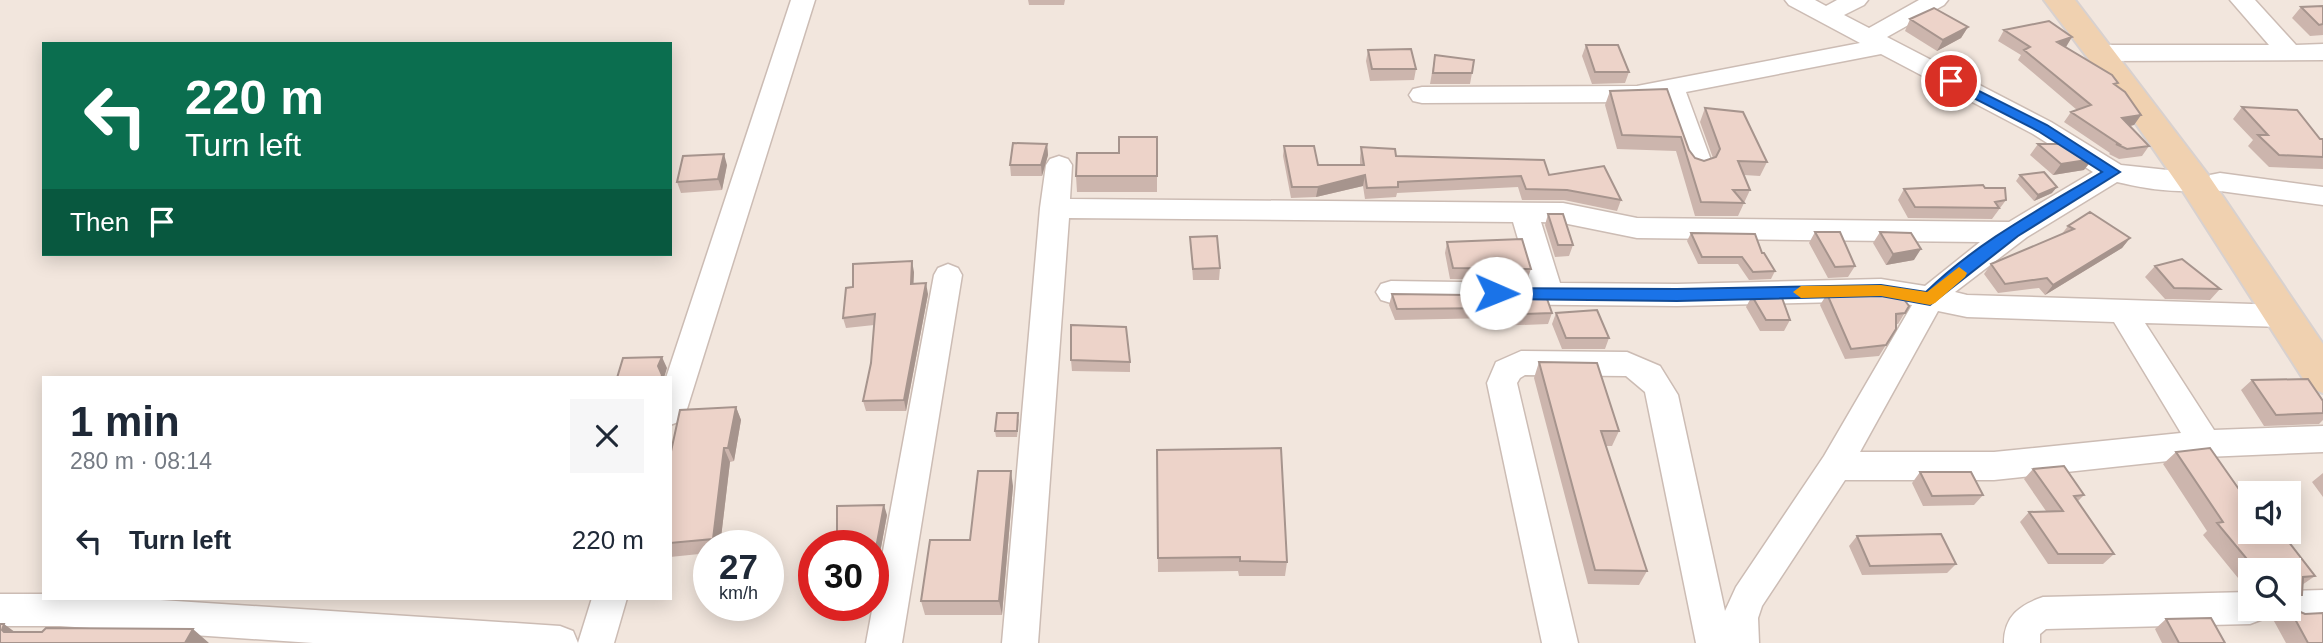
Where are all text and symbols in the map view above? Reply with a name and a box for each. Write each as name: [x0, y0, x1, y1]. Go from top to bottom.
pin: [1921, 51, 1981, 111]
icon: arrive: [1932, 62, 1970, 100]
icon: left: [70, 70, 161, 161]
text: 220 m: [185, 70, 324, 124]
text: Turn left: [185, 127, 301, 163]
icon: arrive: [143, 203, 181, 241]
text: Then: [70, 207, 129, 237]
position arrow: [1459, 256, 1533, 330]
text: 1 min: [70, 398, 180, 445]
button: close: [570, 399, 644, 473]
text: 280 m · 08:14: [70, 448, 212, 474]
map controls: [2238, 481, 2301, 621]
button: sound: [2238, 481, 2301, 544]
icon: left: [70, 522, 108, 560]
text: Turn left: [129, 525, 231, 555]
text: 220 m: [572, 525, 644, 555]
speed limit sign: 30: [798, 530, 889, 621]
text: 27: [719, 547, 758, 586]
button: search: [2238, 558, 2301, 621]
text: km/h: [719, 583, 758, 603]

